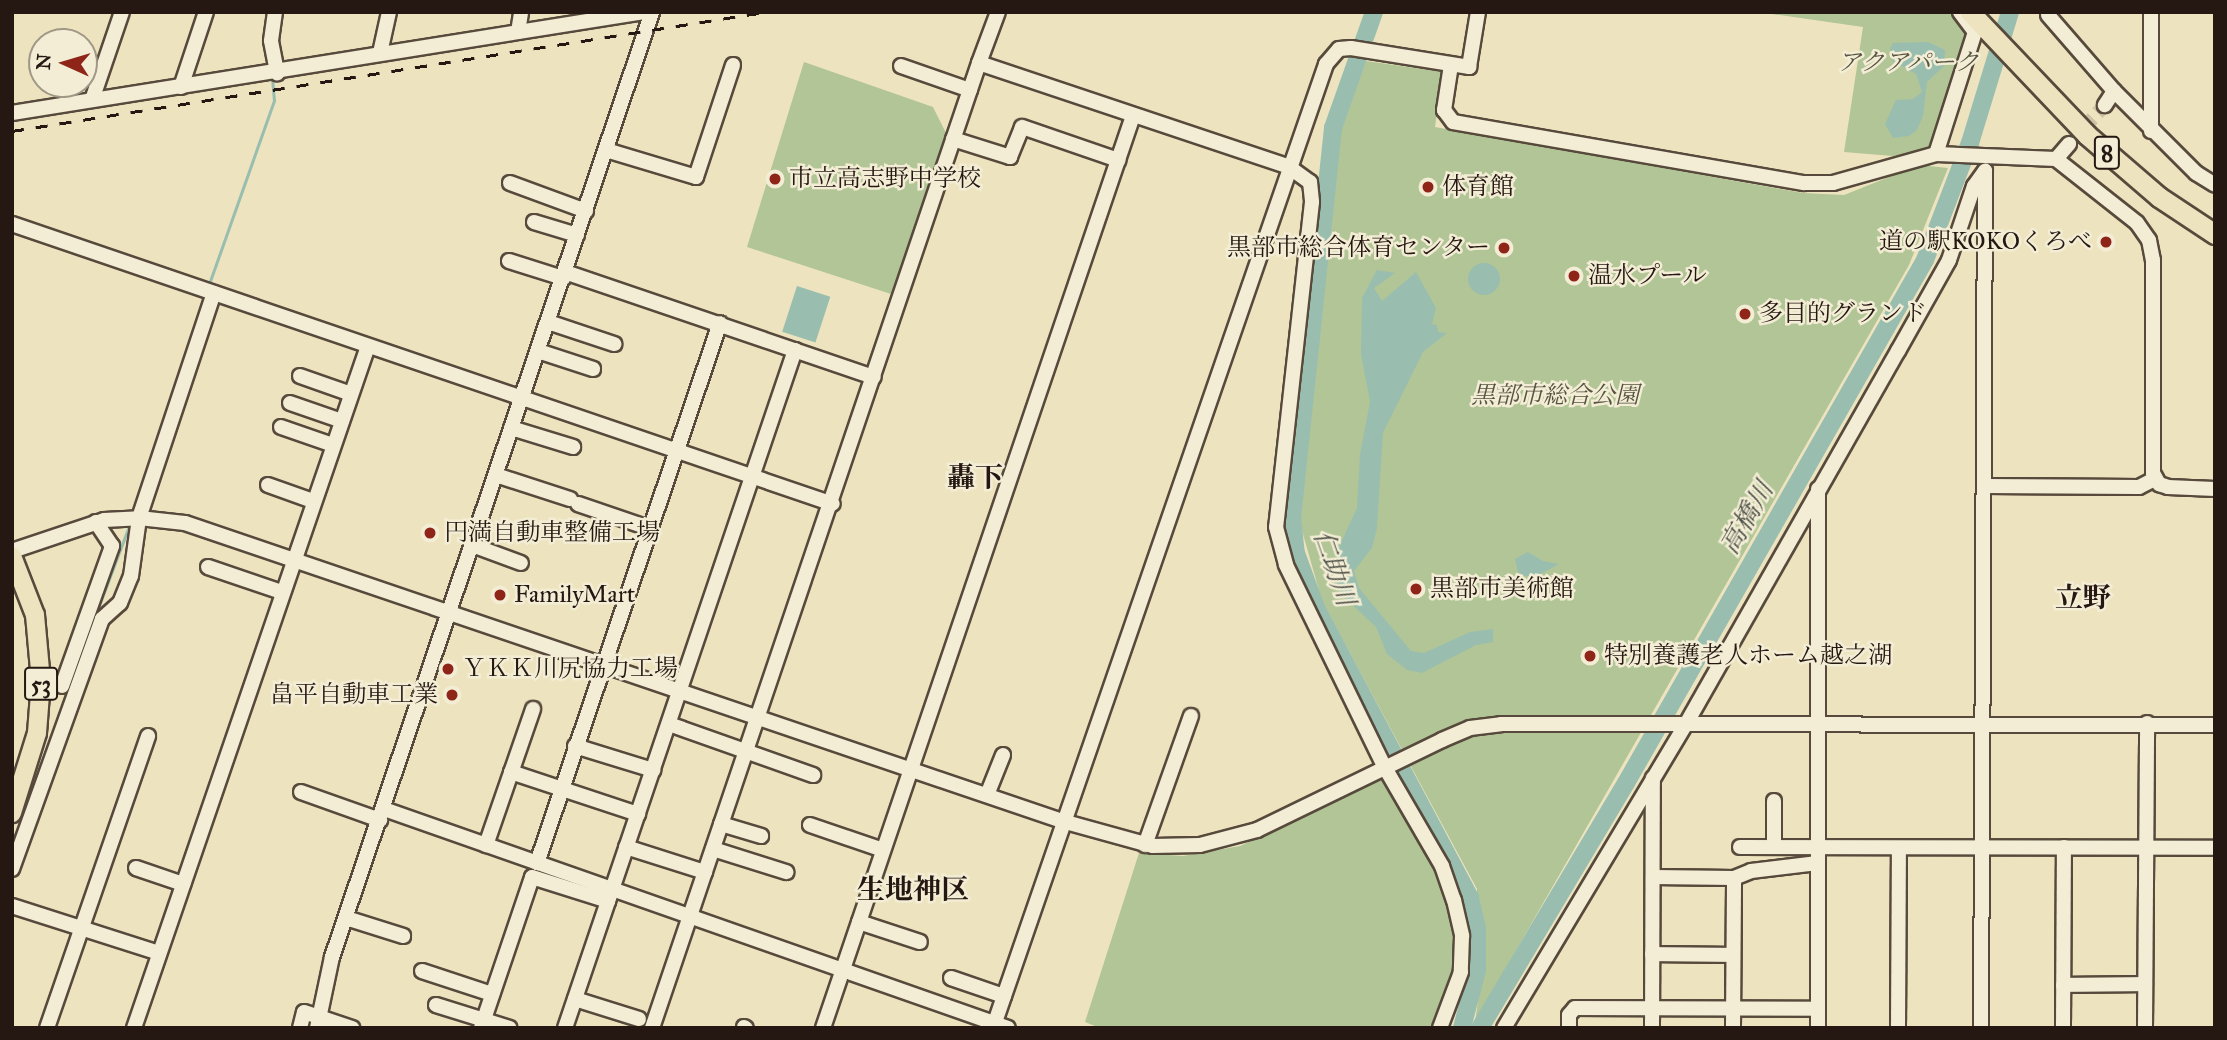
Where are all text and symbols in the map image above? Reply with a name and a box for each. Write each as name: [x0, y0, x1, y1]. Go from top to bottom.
north arrow: [28, 28, 98, 98]
park label: アクアパーク: [1836, 49, 1980, 77]
text: N: [32, 53, 56, 70]
road number: 8: [2093, 134, 2121, 172]
place label: 市立高志野中学校: [789, 165, 981, 193]
marker: 市立高志野中学校: [767, 171, 783, 187]
place label: 体育館: [1442, 173, 1514, 201]
marker: 体育館: [1420, 179, 1436, 195]
place label: 道の駅KOKOくろべ: [1879, 228, 2092, 256]
place label: 黒部市総合体育センター: [1226, 234, 1490, 262]
marker: 道の駅KOKOくろべ: [2098, 234, 2114, 250]
marker: 黒部市総合体育センター: [1496, 240, 1512, 256]
place label: 温水プール: [1588, 262, 1707, 290]
marker: 温水プール: [1566, 268, 1582, 284]
place label: 多目的グランド: [1759, 300, 1927, 328]
marker: 多目的グランド: [1737, 306, 1753, 322]
park label: 黒部市総合公園: [1471, 382, 1639, 410]
district label: 轟下: [947, 461, 1003, 495]
water label: 高橋川: [1714, 476, 1780, 560]
place label: 円満自動車整備工場: [444, 519, 660, 547]
marker: 円満自動車整備工場: [422, 525, 438, 541]
water label: 仁助川: [1307, 526, 1361, 610]
place label: 黒部市美術館: [1430, 575, 1574, 603]
place label: FamilyMart: [514, 581, 635, 609]
marker: 黒部市美術館: [1408, 581, 1424, 597]
district label: 立野: [2055, 581, 2111, 615]
marker: FamilyMart: [492, 587, 508, 603]
place label: 特別養護老人ホーム越之湖: [1604, 642, 1892, 670]
marker: 特別養護老人ホーム越之湖: [1582, 648, 1598, 664]
place label: ＹＫＫ川尻協力工場: [462, 655, 678, 683]
marker: ＹＫＫ川尻協力工場: [440, 661, 456, 677]
road number: 53: [23, 664, 58, 704]
place label: 畠平自動車工業: [270, 681, 438, 709]
marker: 畠平自動車工業: [444, 687, 460, 703]
district label: 生地神区: [857, 873, 969, 907]

